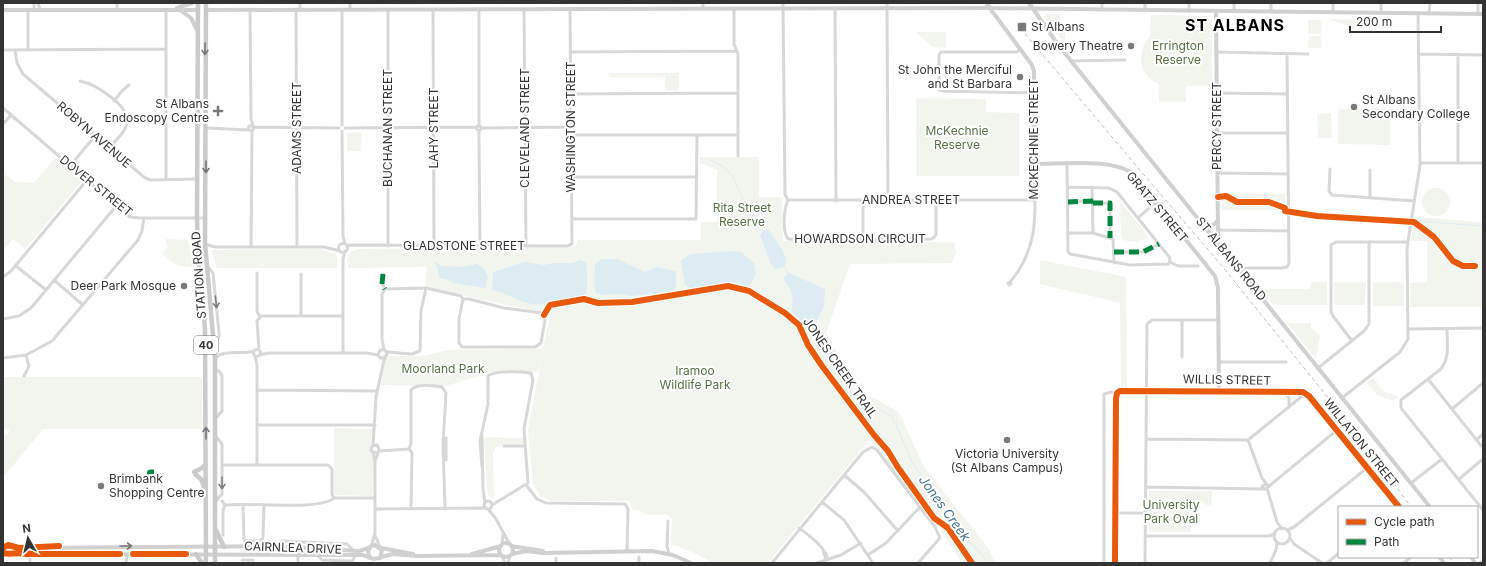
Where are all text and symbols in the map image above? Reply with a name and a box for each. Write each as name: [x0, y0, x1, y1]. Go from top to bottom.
scale bar: [1350, 8, 1441, 34]
text: 200 m: [1356, 14, 1392, 29]
district label: ST ALBANS: [1185, 15, 1285, 35]
place label: St Albans: [1031, 19, 1085, 34]
marker: St Albans: [1016, 21, 1028, 33]
place label: Bowery Theatre: [1033, 38, 1123, 53]
park label: Errington Reserve: [1152, 38, 1204, 67]
marker: Bowery Theatre: [1126, 41, 1136, 51]
one-way arrow: [201, 42, 209, 55]
street label: WASHINGTON STREET: [563, 61, 578, 193]
place label: St John the Merciful and St Barbara: [898, 62, 1012, 91]
street label: CLEVELAND STREET: [517, 68, 532, 188]
street label: BUCHANAN STREET: [380, 69, 395, 187]
marker: St John the Merciful and St Barbara: [1015, 72, 1025, 82]
street label: MCKECHNIE STREET: [1026, 78, 1041, 199]
street label: ADAMS STREET: [289, 82, 304, 174]
street label: PERCY STREET: [1209, 82, 1224, 170]
street label: LAHY STREET: [426, 87, 441, 168]
place label: St Albans Secondary College: [1362, 92, 1470, 121]
place label: St Albans Endoscopy Centre: [104, 96, 209, 125]
street label: ROBYN AVENUE: [54, 98, 135, 171]
marker: St Albans Secondary College: [1349, 102, 1359, 112]
marker: St Albans Endoscopy Centre: [212, 105, 224, 117]
park label: McKechnie Reserve: [925, 123, 989, 152]
street label: DOVER STREET: [57, 152, 136, 220]
one-way arrow: [202, 160, 210, 173]
street label: GRATZ STREET: [1123, 168, 1192, 245]
street label: ANDREA STREET: [862, 192, 960, 207]
park label: Rita Street Reserve: [713, 200, 771, 229]
street label: ST ALBANS ROAD: [1193, 214, 1270, 304]
street label: STATION ROAD: [188, 231, 209, 319]
street label: HOWARDSON CIRCUIT: [794, 231, 926, 246]
street label: GLADSTONE STREET: [403, 238, 525, 253]
place label: Deer Park Mosque: [71, 278, 176, 293]
marker: Deer Park Mosque: [179, 281, 189, 291]
one-way arrow: [213, 295, 220, 308]
street label: JONES CREEK TRAIL: [800, 314, 881, 421]
road number: 40: [194, 336, 218, 354]
park label: Moorland Park: [401, 361, 485, 376]
park label: Iramoo Wildlife Park: [660, 363, 731, 392]
street label: WILLIS STREET: [1183, 371, 1272, 388]
street label: WILLATON STREET: [1321, 395, 1402, 490]
one-way arrow: [202, 427, 210, 440]
marker: Victoria University (St Albans Campus): [1002, 435, 1012, 445]
place label: Victoria University (St Albans Campus): [951, 446, 1063, 475]
place label: Brimbank Shopping Centre: [109, 471, 205, 500]
water label: Jones Creek: [916, 472, 975, 545]
one-way arrow: [218, 476, 226, 489]
marker: Brimbank Shopping Centre: [96, 481, 106, 491]
park label: University Park Oval: [1142, 497, 1200, 526]
legend: [1338, 506, 1478, 558]
text: Cycle path: [1374, 514, 1435, 529]
north arrow: [8, 518, 48, 558]
text: N: [21, 521, 32, 536]
text: Path: [1374, 534, 1399, 549]
street label: CAIRNLEA DRIVE: [244, 538, 342, 557]
one-way arrow: [119, 542, 132, 550]

